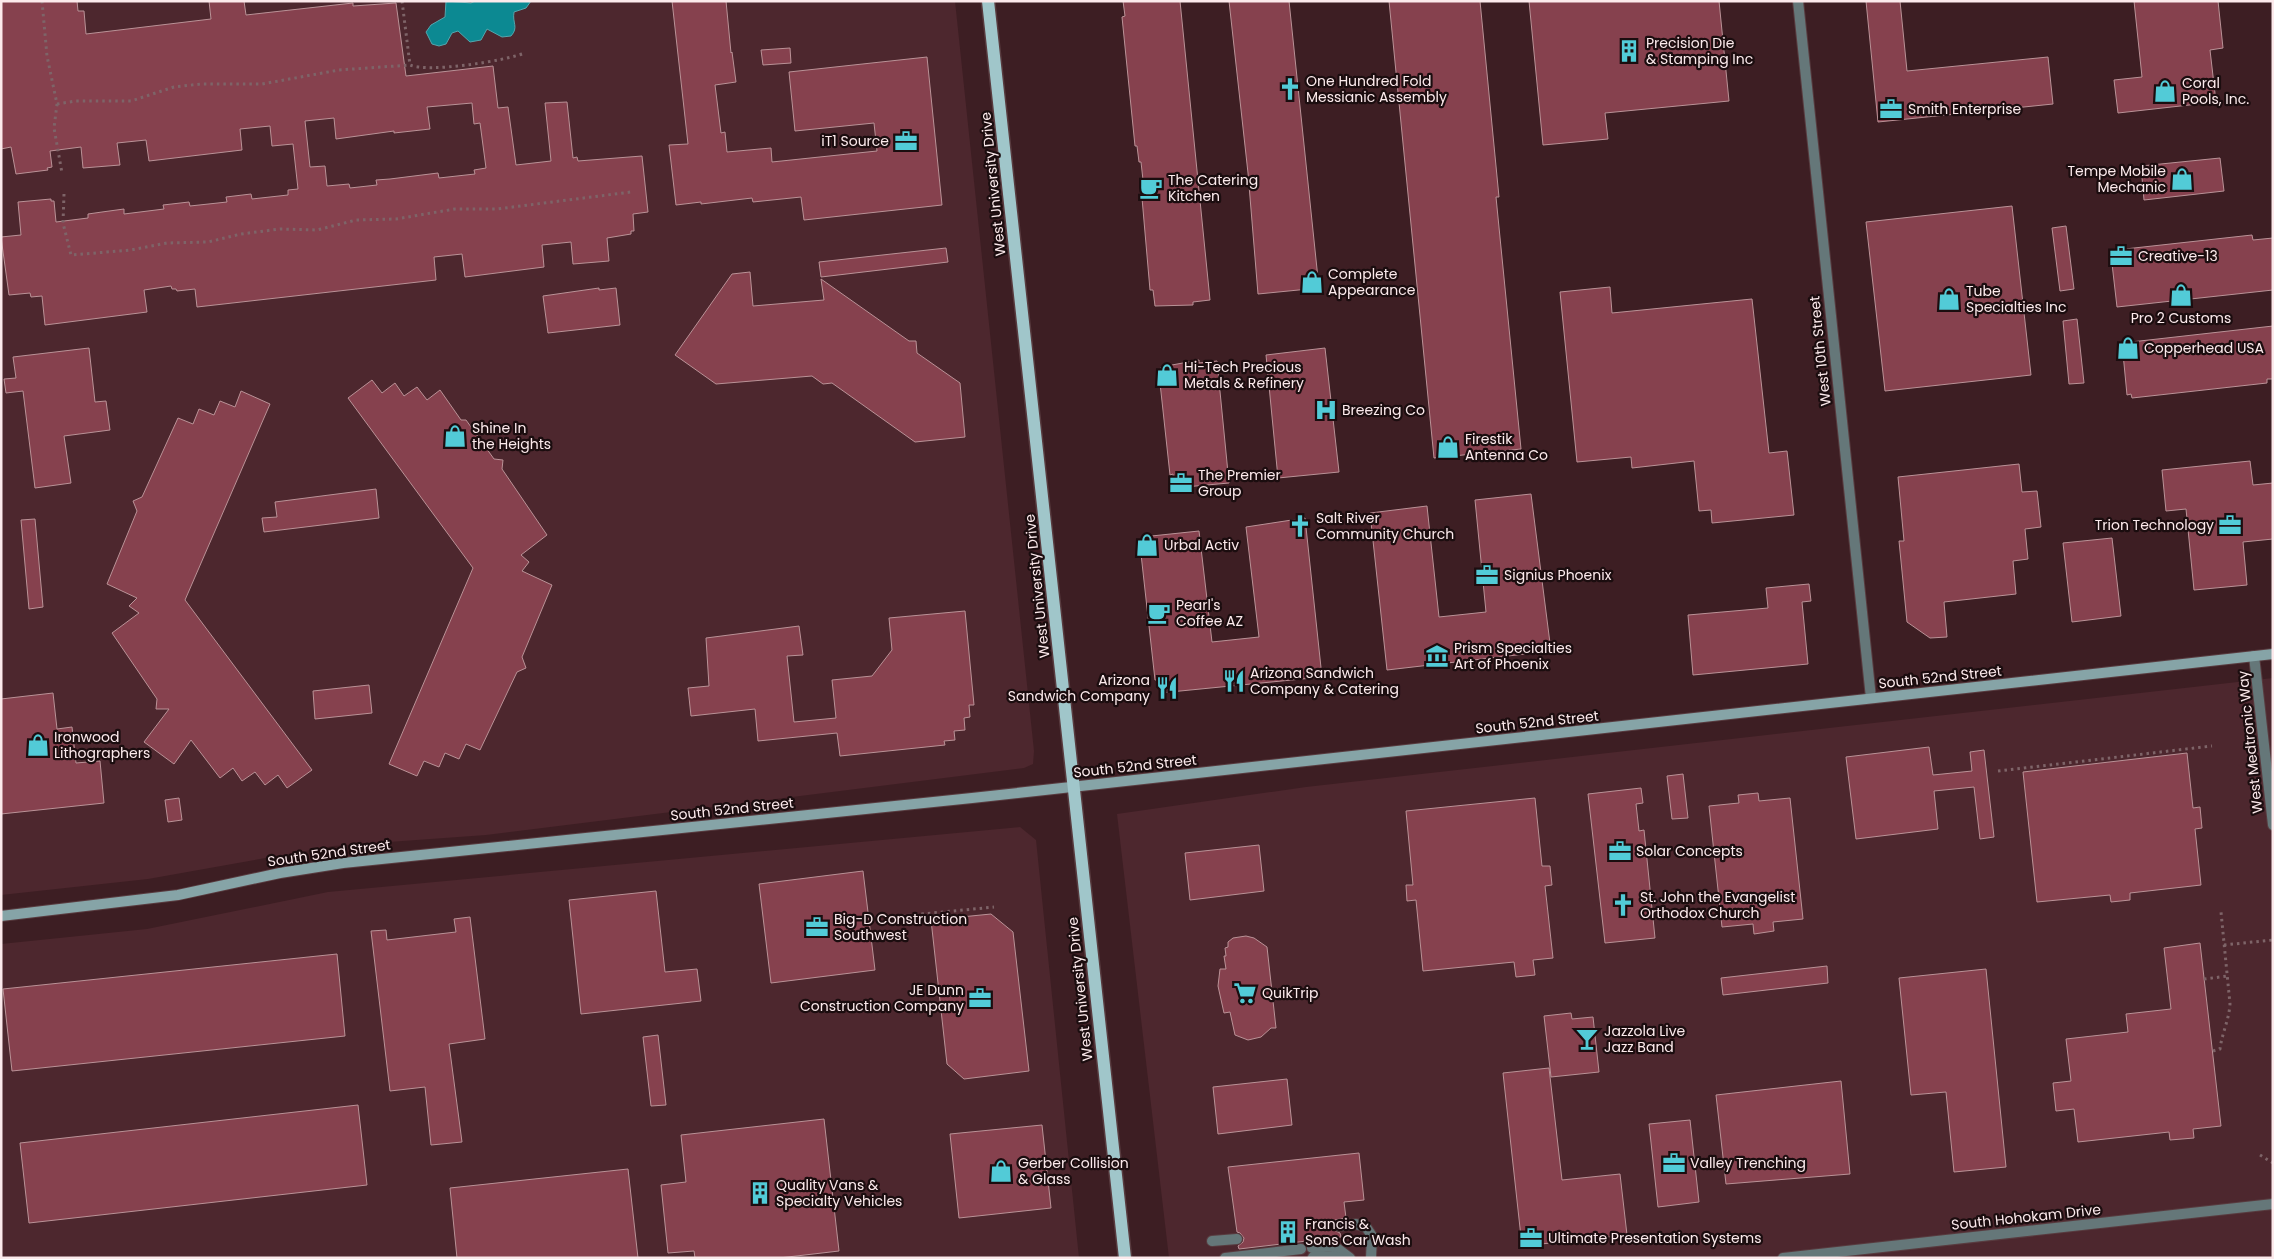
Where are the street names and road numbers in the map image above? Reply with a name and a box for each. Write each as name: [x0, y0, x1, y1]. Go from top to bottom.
street label: West University Drive: [975, 111, 1011, 257]
street label: West 10th Street: [1804, 295, 1836, 407]
street label: West University Drive: [1019, 513, 1055, 659]
street label: South 52nd Street: [1877, 661, 2003, 693]
street label: West Medtronic Way: [2233, 669, 2267, 814]
street label: South 52nd Street: [1474, 706, 1600, 738]
street label: South 52nd Street: [1072, 750, 1198, 782]
street label: South 52nd Street: [669, 793, 795, 825]
street label: South 52nd Street: [266, 834, 392, 872]
street label: West University Drive: [1062, 916, 1098, 1062]
street label: South Hohokam Drive: [1950, 1199, 2102, 1235]

